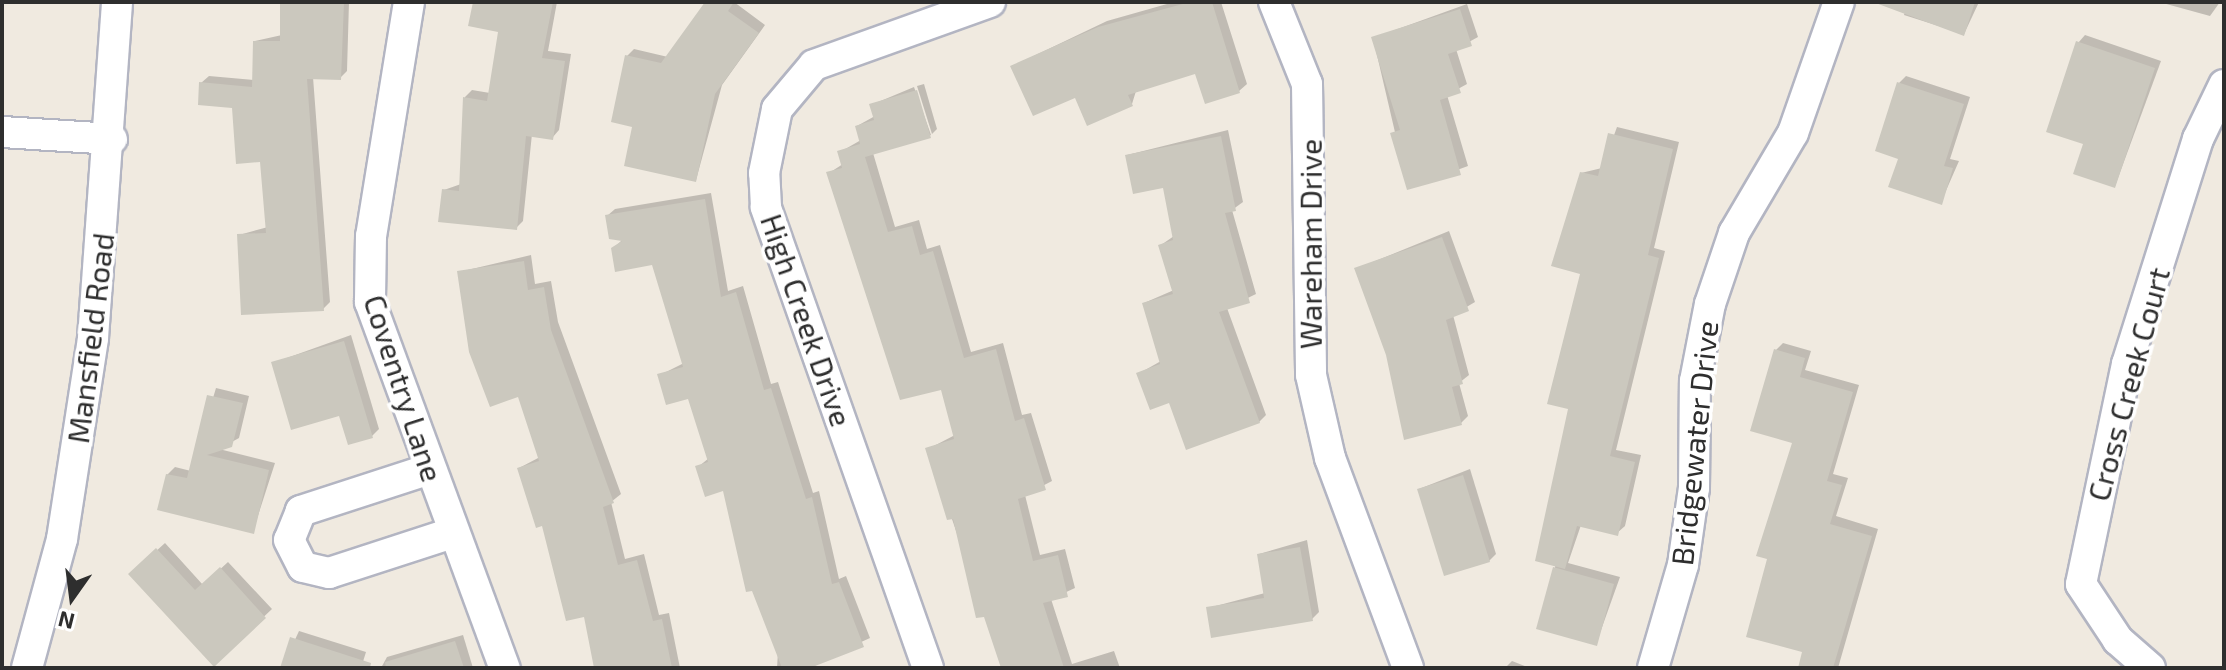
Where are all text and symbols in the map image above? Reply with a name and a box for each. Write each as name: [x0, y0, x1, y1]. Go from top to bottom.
street label: Wareham Drive: [1292, 139, 1328, 349]
street label: High Creek Drive: [754, 209, 860, 431]
street label: Mansfield Road: [59, 231, 121, 445]
street label: Cross Creek Court: [2079, 263, 2177, 505]
street label: Coventry Lane: [357, 290, 451, 486]
street label: Bridgewater Drive: [1663, 319, 1725, 567]
north arrow: [32, 558, 112, 638]
text: N: [55, 607, 77, 636]

